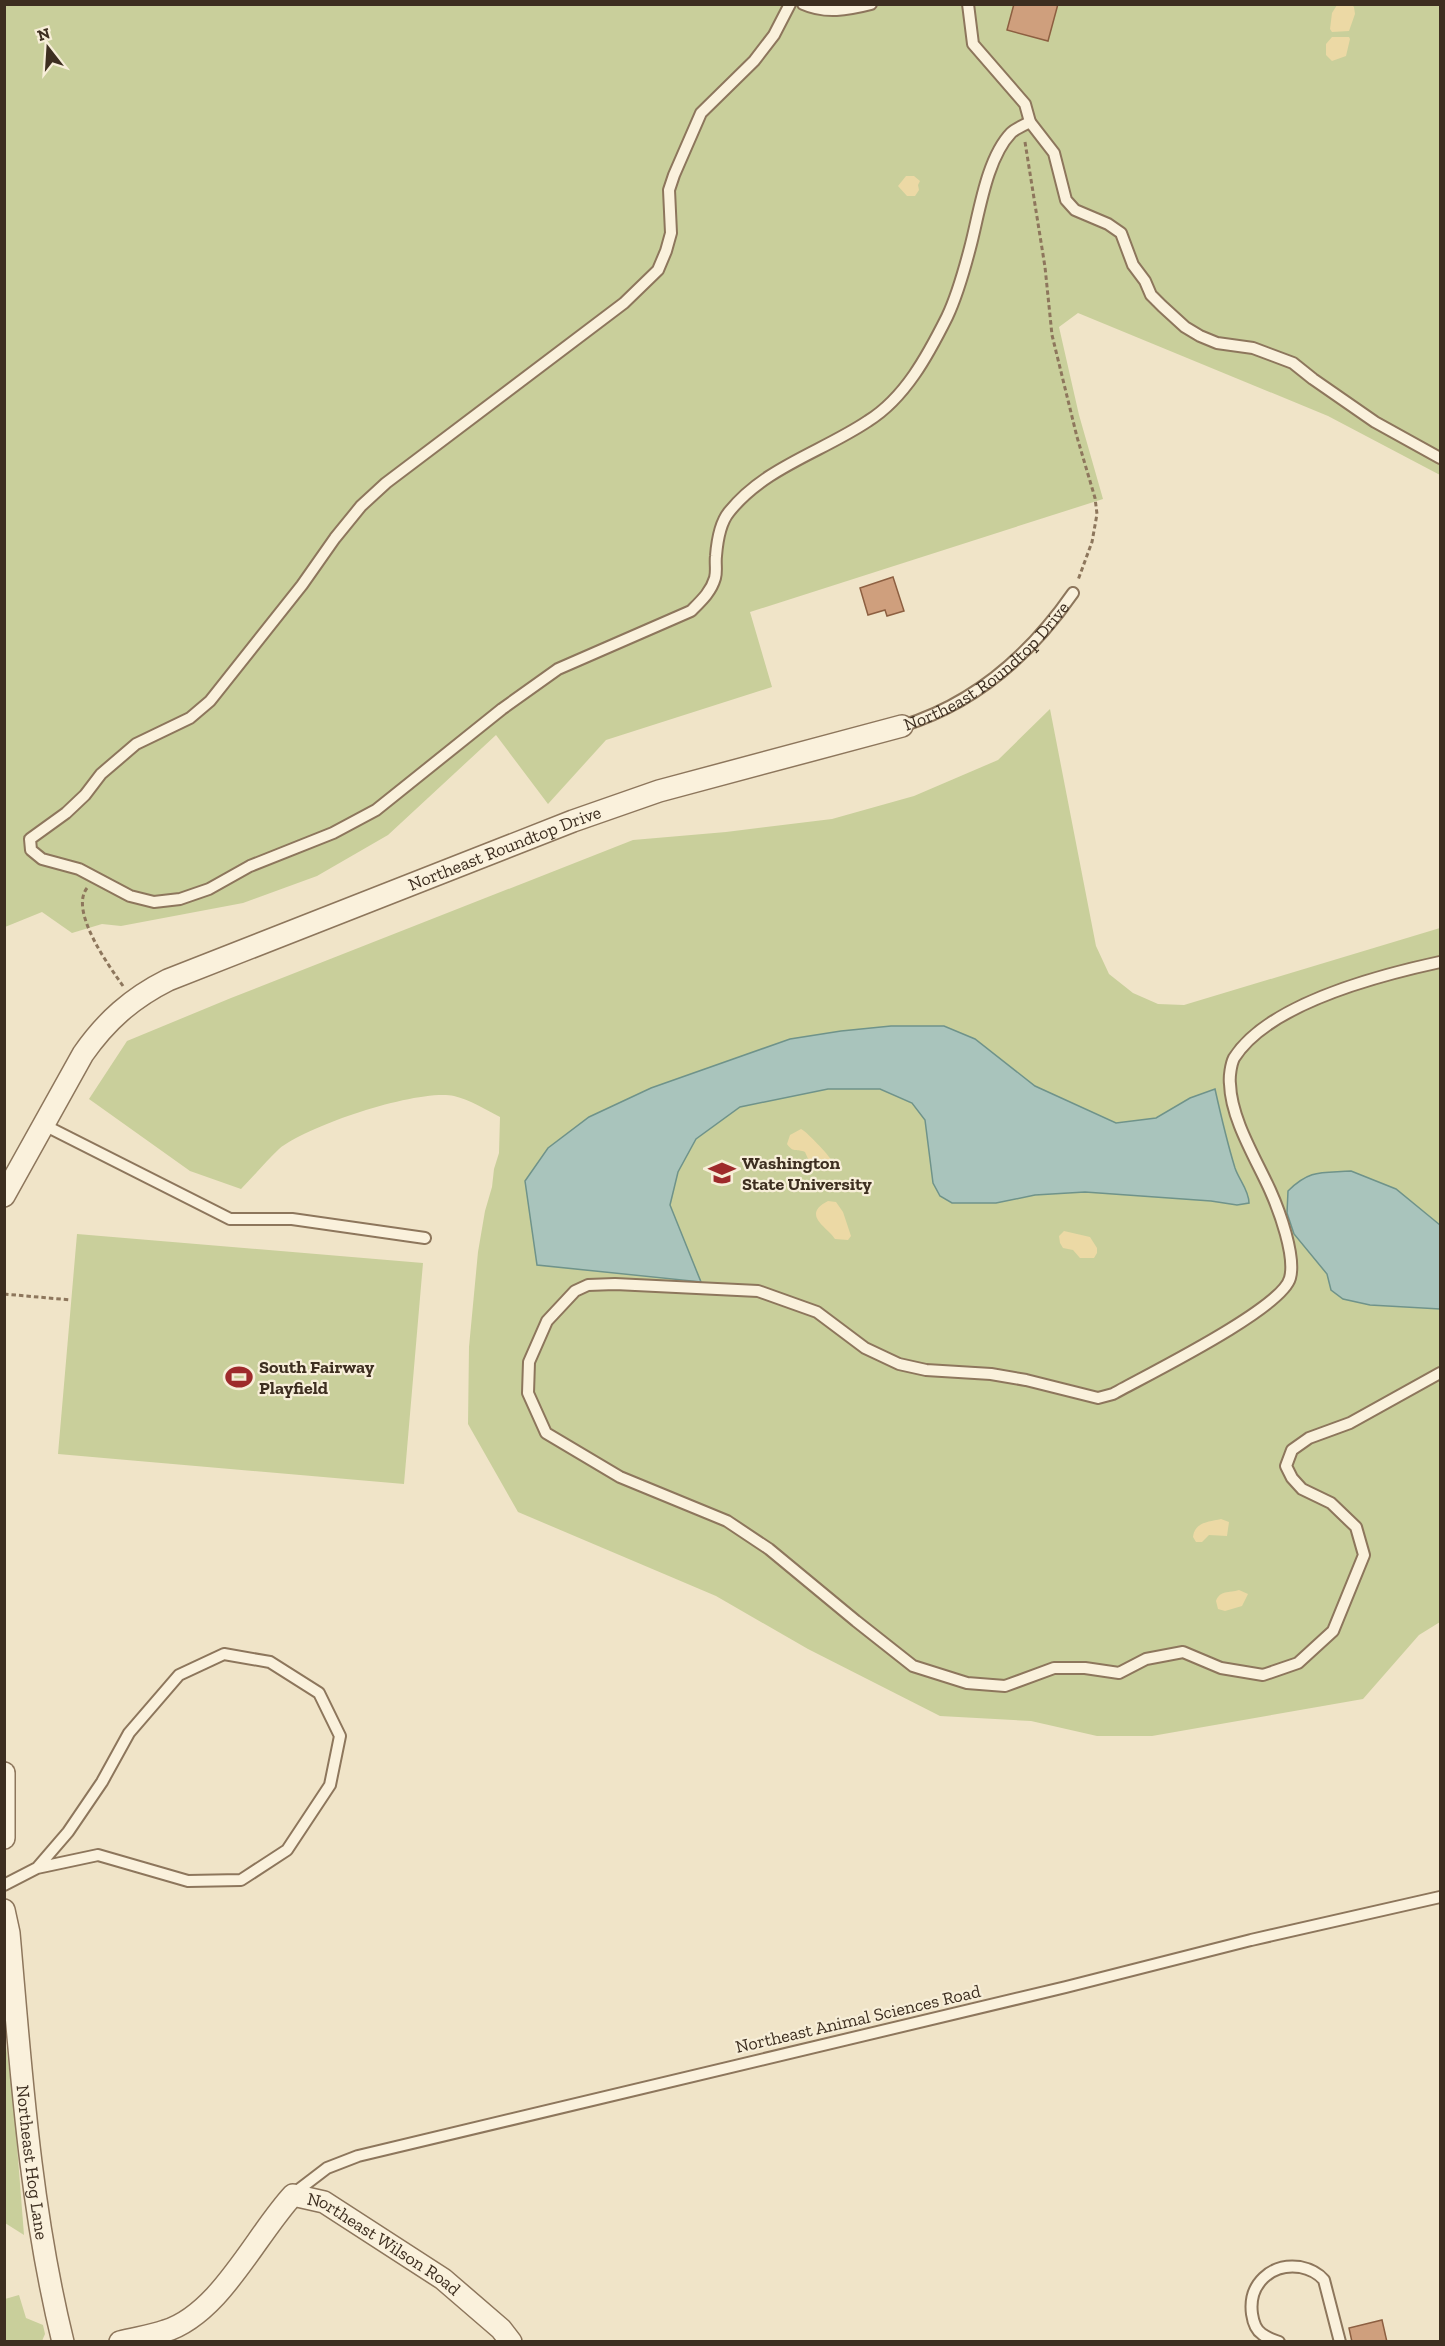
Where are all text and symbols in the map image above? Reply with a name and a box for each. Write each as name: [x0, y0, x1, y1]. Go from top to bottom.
north arrow: [18, 18, 78, 78]
text: N: [35, 23, 52, 45]
street label: Northeast Roundtop Drive: [901, 597, 1074, 736]
street label: Northeast Roundtop Drive: [405, 801, 604, 896]
place label: Washington State University: [742, 1152, 872, 1195]
school or university icon: Washington State University: [707, 1158, 737, 1188]
place label: South Fairway Playfield: [259, 1356, 375, 1399]
sports icon: South Fairway Playfield: [224, 1362, 254, 1392]
street label: Northeast Animal Sciences Road: [733, 1980, 983, 2058]
street label: Northeast Hog Lane: [11, 2084, 53, 2241]
street label: Northeast Wilson Road: [305, 2188, 465, 2300]

